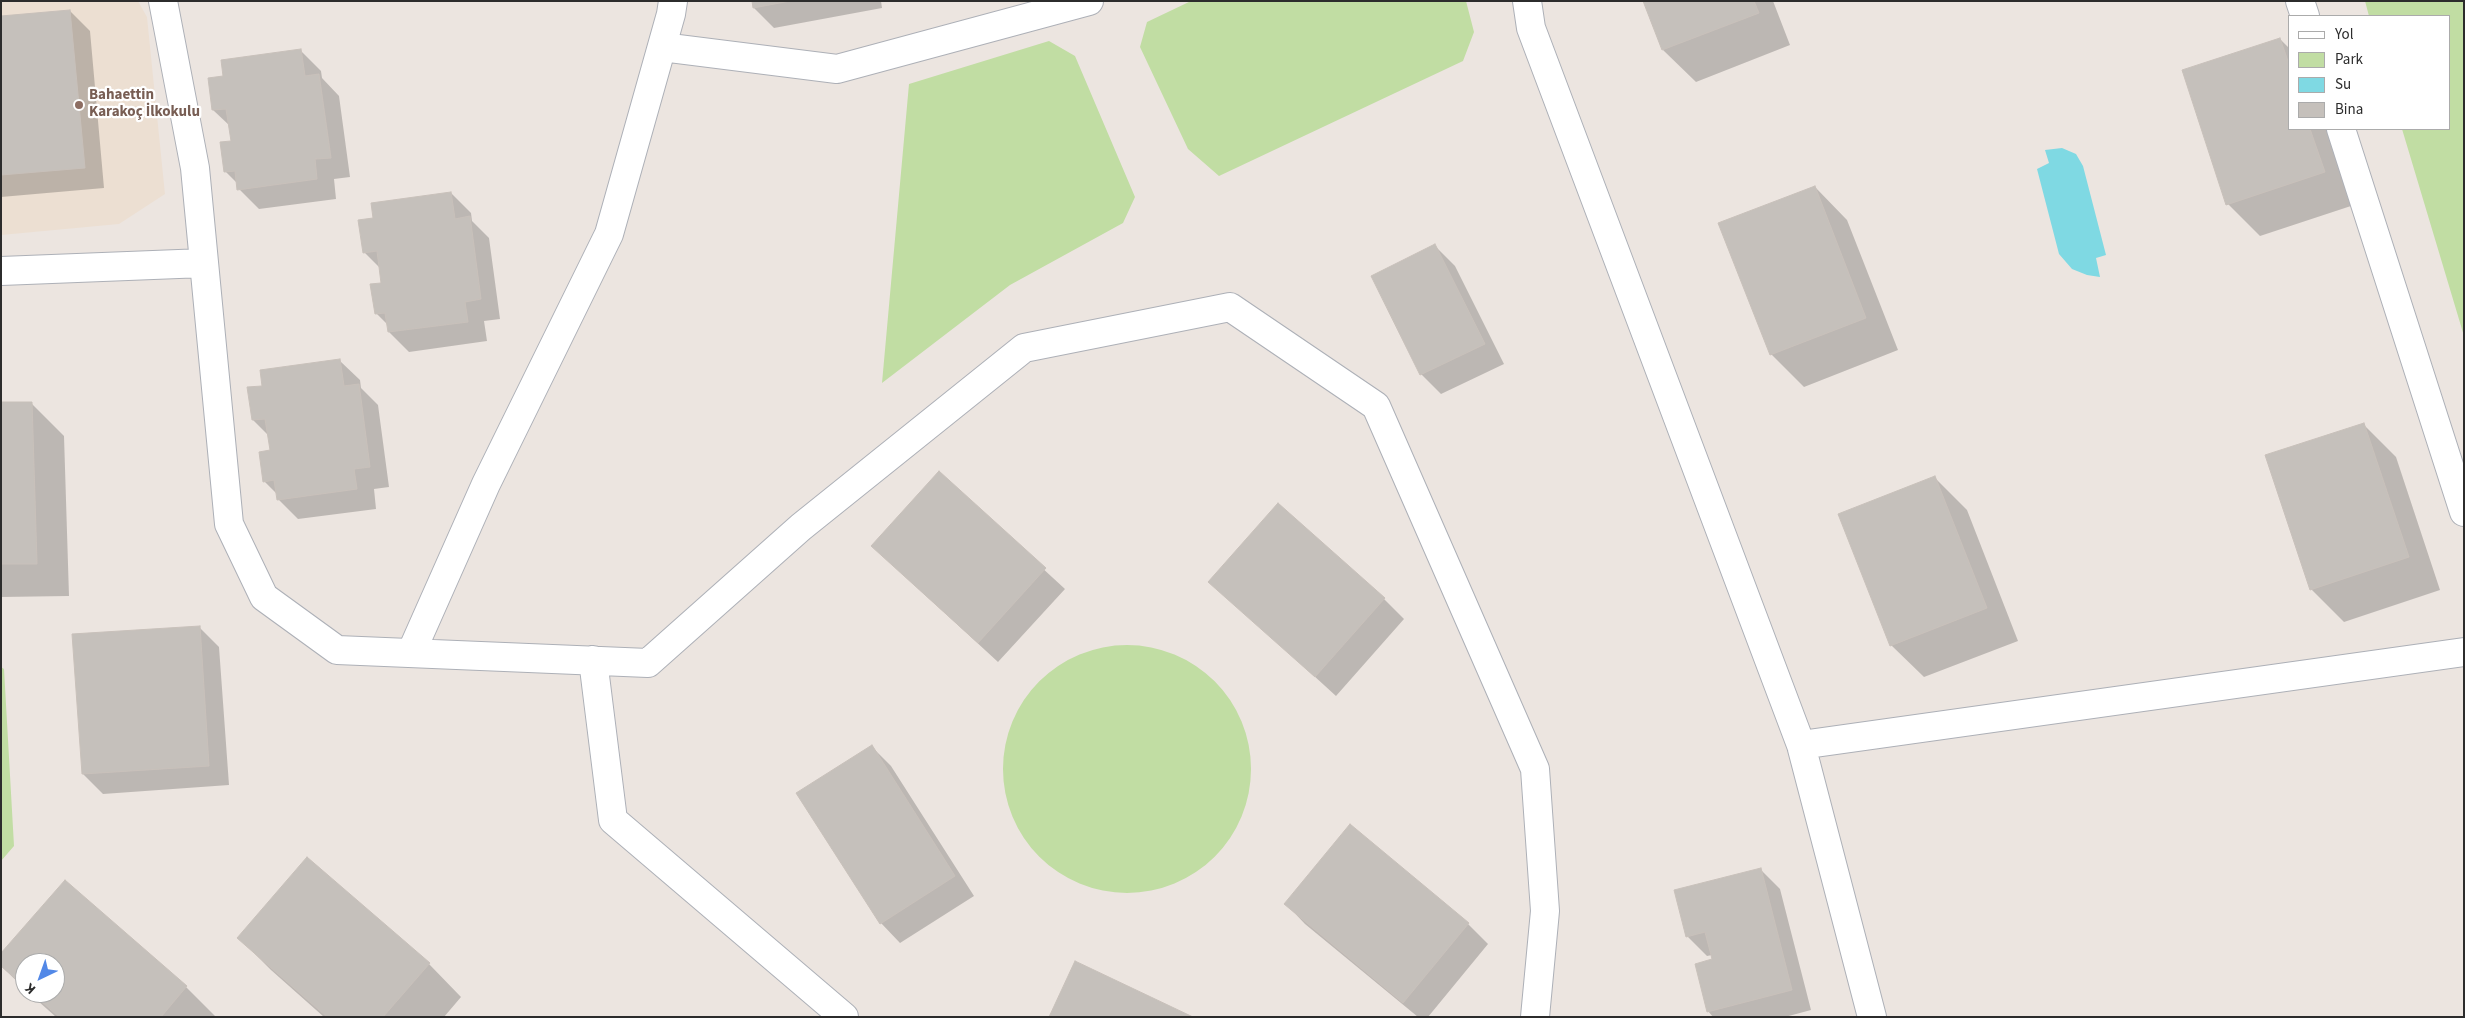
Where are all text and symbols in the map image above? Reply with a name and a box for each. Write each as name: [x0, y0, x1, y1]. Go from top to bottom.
legend: [2288, 15, 2450, 130]
text: Yol: [2335, 24, 2353, 45]
text: Park: [2335, 49, 2363, 70]
text: Su: [2335, 74, 2351, 95]
place label: Bahaettin Karakoç İlkokulu: [89, 87, 200, 122]
marker: Bahaettin Karakoç İlkokulu: [73, 99, 85, 111]
text: Bina: [2335, 99, 2363, 120]
north arrow: [15, 953, 65, 1003]
text: K: [21, 978, 41, 999]

